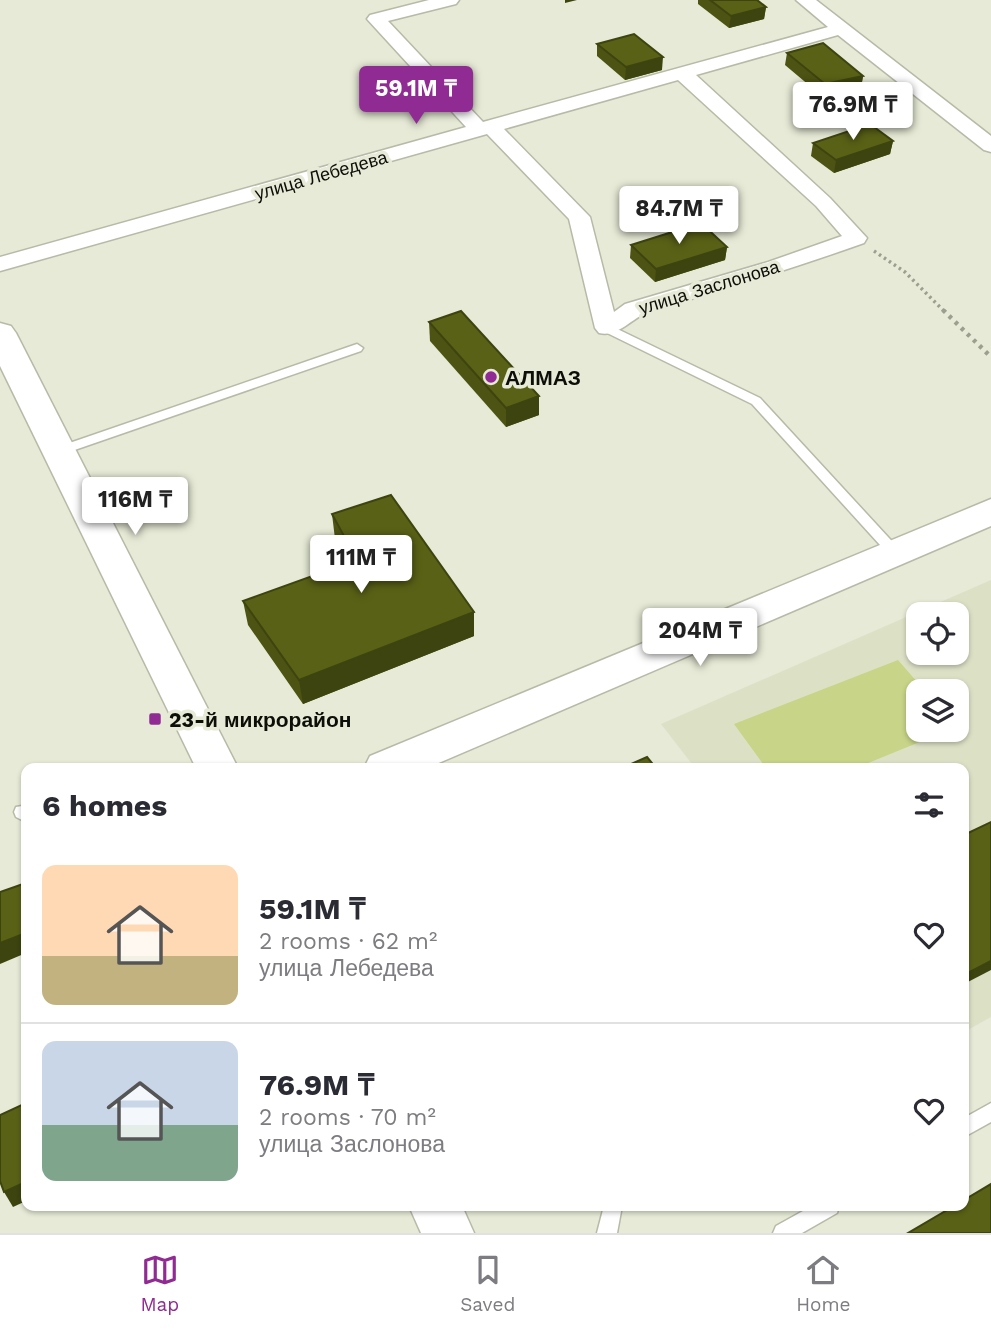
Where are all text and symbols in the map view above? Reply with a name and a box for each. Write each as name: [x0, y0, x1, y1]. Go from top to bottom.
pin: 59.1M ₸: [351, 66, 481, 126]
text: 59.1M ₸: [375, 75, 457, 102]
pin: 76.9M ₸: [788, 82, 918, 142]
text: 76.9M ₸: [809, 91, 897, 118]
street label: улица Лебедева: [252, 146, 391, 204]
pin: 84.7M ₸: [614, 187, 744, 246]
text: 84.7M ₸: [635, 195, 723, 222]
street label: улица Заслонова: [636, 255, 783, 318]
place label: АЛМАЗ: [505, 365, 581, 390]
marker: АЛМАЗ: [483, 369, 499, 385]
pin: 116M ₸: [78, 477, 192, 537]
text: 116M ₸: [98, 486, 172, 513]
pin: 111M ₸: [304, 536, 418, 595]
text: 111M ₸: [326, 544, 396, 571]
map controls: [906, 602, 969, 742]
button: locate: [906, 602, 969, 665]
pin: 204M ₸: [643, 608, 757, 668]
text: 204M ₸: [658, 617, 742, 644]
button: layers: [906, 679, 969, 742]
place label: 23-й микрорайон: [169, 707, 352, 732]
marker: 23-й микрорайон: [147, 711, 163, 727]
icon: filters: [910, 786, 948, 824]
text: 6 homes: [42, 788, 167, 823]
text: 59.1M ₸: [259, 891, 366, 926]
icon: home: [98, 893, 182, 977]
icon: heart: [910, 916, 948, 954]
text: 2 rooms · 62 m²: [259, 928, 437, 955]
text: улица Лебедева: [259, 955, 434, 982]
text: 76.9M ₸: [259, 1067, 374, 1102]
icon: home: [98, 1069, 182, 1153]
icon: heart: [910, 1092, 948, 1130]
text: 2 rooms · 70 m²: [259, 1104, 436, 1131]
text: улица Заслонова: [259, 1131, 445, 1158]
tab: Map: [140, 1251, 179, 1316]
tab: Saved: [460, 1251, 515, 1316]
tab: Home: [796, 1251, 851, 1316]

